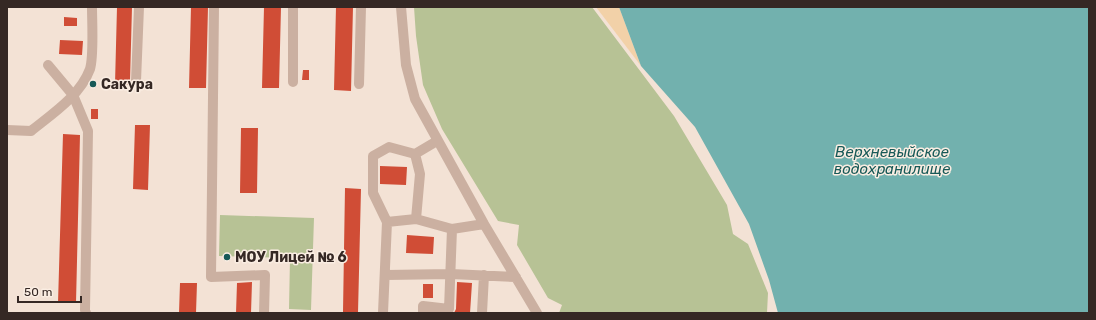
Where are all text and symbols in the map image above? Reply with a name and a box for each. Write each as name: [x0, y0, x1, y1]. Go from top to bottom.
place label: Сакура: [101, 76, 153, 93]
marker: Сакура: [88, 79, 98, 89]
water label: Верхневыйское водохранилище: [834, 143, 951, 178]
place label: МОУ Лицей № 6: [235, 249, 347, 266]
marker: МОУ Лицей № 6: [222, 252, 232, 262]
scale bar: [18, 278, 81, 304]
text: 50 m: [24, 285, 52, 299]

